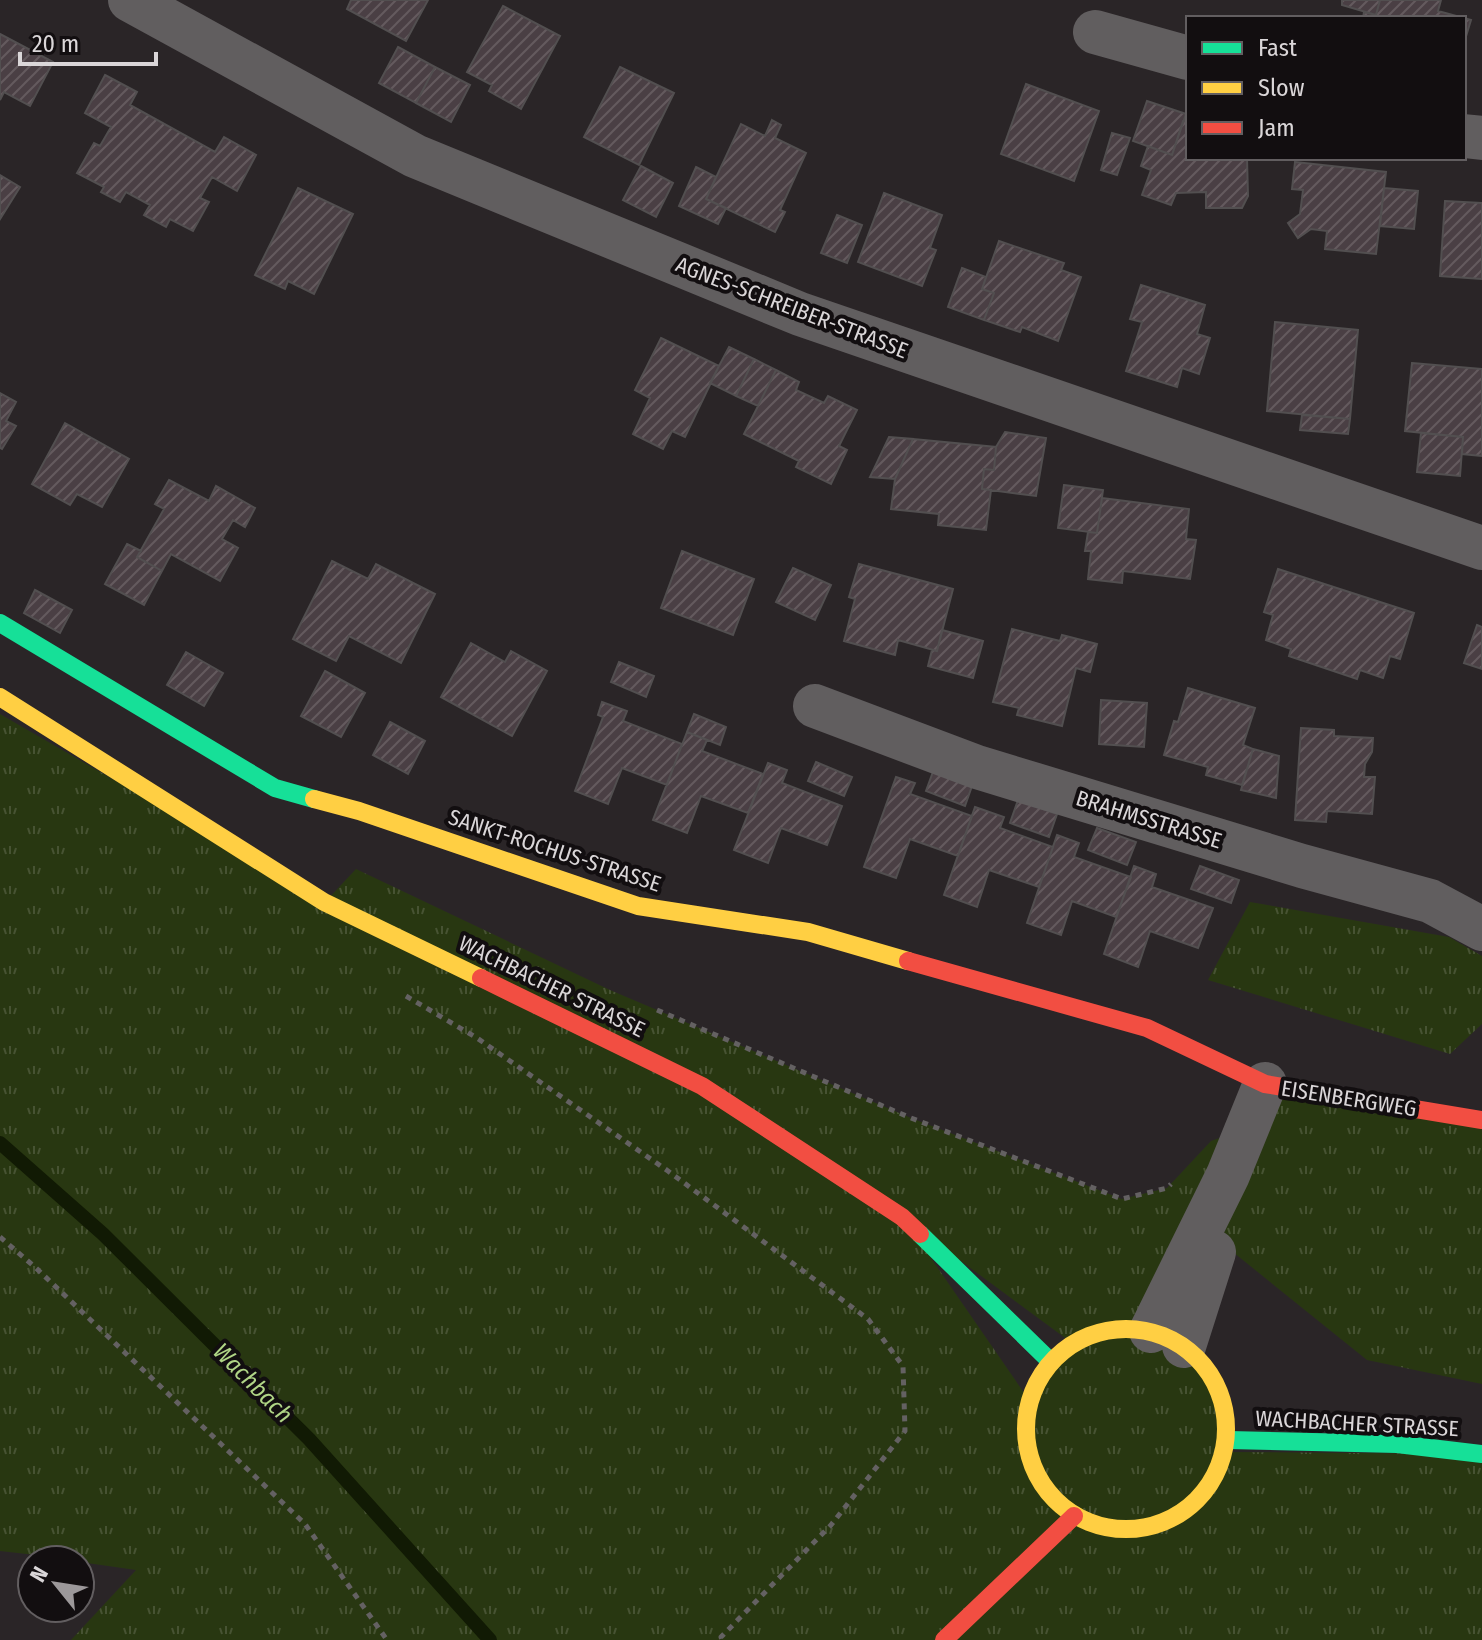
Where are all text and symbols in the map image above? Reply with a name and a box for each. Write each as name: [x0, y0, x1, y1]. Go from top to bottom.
scale bar: [20, 16, 156, 66]
legend: [1186, 16, 1466, 160]
text: 20 m: [32, 30, 79, 58]
text: Fast: [1258, 34, 1297, 62]
text: Slow: [1258, 74, 1305, 102]
text: Jam: [1258, 114, 1295, 142]
street label: AGNES-SCHREIBER-STRASSE: [672, 251, 912, 364]
street label: BRAHMSSTRASSE: [1073, 785, 1225, 854]
street label: SANKT-ROCHUS-STRASSE: [445, 803, 664, 898]
street label: WACHBACHER STRASSE: [454, 930, 649, 1043]
street label: EISENBERGWEG: [1279, 1074, 1418, 1123]
water label: Wachbach: [207, 1337, 299, 1429]
street label: WACHBACHER STRASSE: [1255, 1405, 1459, 1442]
north arrow: [16, 1544, 96, 1624]
text: N: [24, 1562, 54, 1587]

